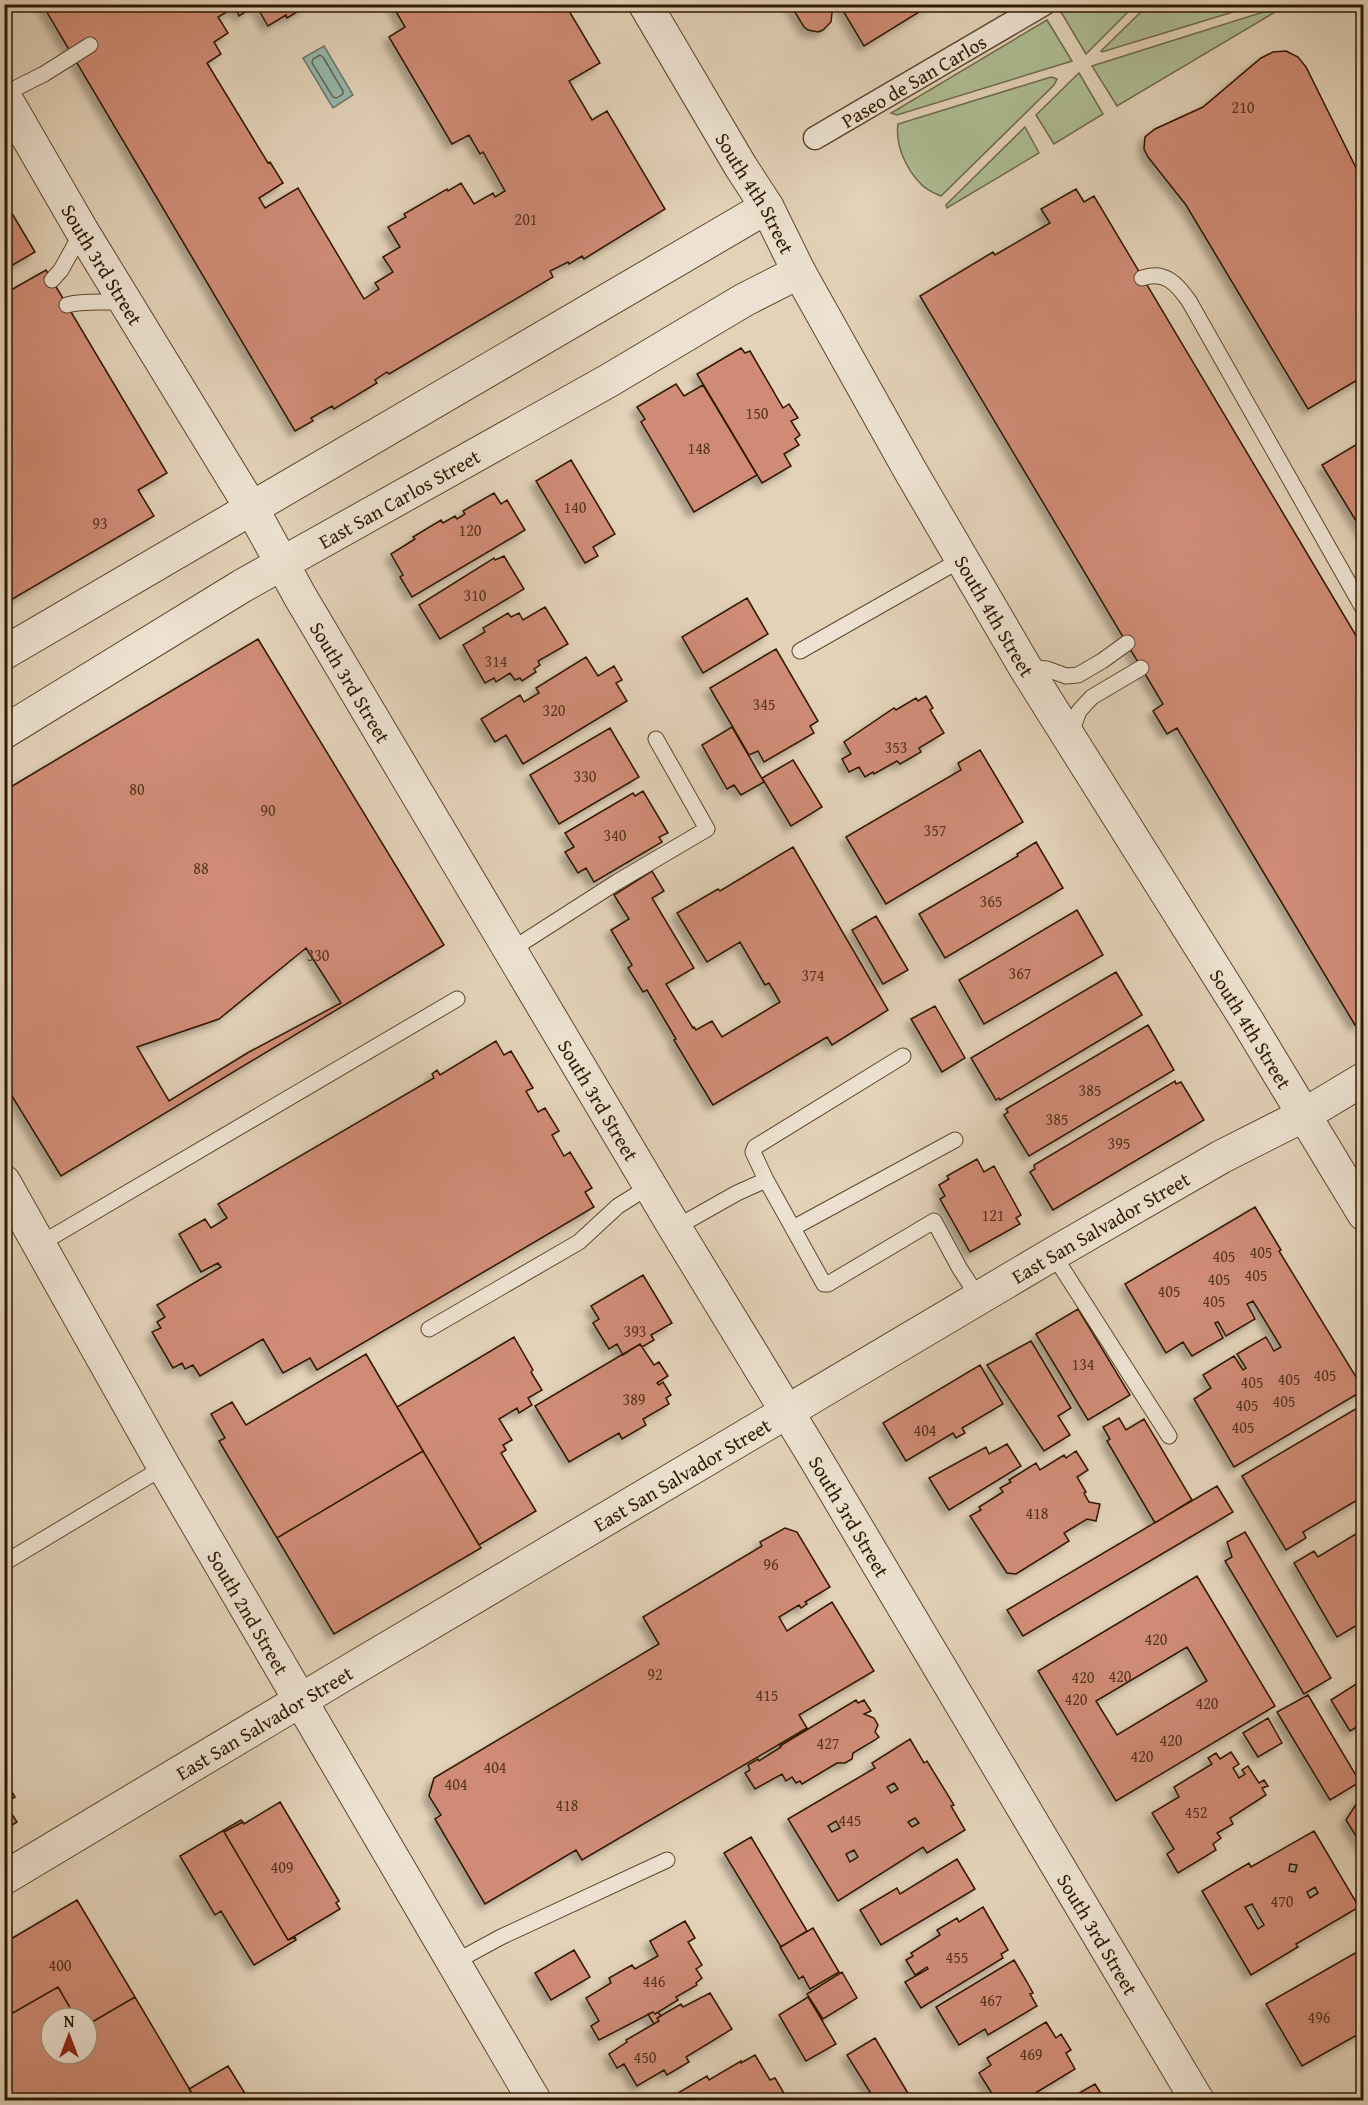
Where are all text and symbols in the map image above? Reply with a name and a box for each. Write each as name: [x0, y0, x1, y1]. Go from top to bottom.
street label: Paseo de San Carlos: [835, 26, 991, 134]
house number: 210: [1231, 95, 1255, 119]
street label: South 4th Street: [709, 127, 802, 259]
street label: South 3rd Street: [55, 198, 150, 330]
house number: 201: [514, 207, 538, 231]
house number: 150: [745, 401, 769, 425]
house number: 148: [687, 436, 711, 460]
street label: East San Carlos Street: [313, 441, 485, 555]
house number: 140: [563, 495, 587, 519]
house number: 93: [92, 511, 108, 535]
house number: 120: [458, 518, 482, 542]
street label: South 4th Street: [948, 549, 1042, 682]
house number: 310: [463, 583, 487, 607]
street label: South 3rd Street: [303, 616, 398, 748]
house number: 314: [484, 649, 508, 673]
house number: 345: [752, 692, 776, 716]
house number: 320: [542, 698, 566, 722]
house number: 353: [884, 735, 908, 759]
house number: 330: [573, 764, 597, 788]
house number: 80: [129, 777, 145, 801]
house number: 90: [260, 798, 276, 822]
house number: 357: [923, 818, 947, 842]
house number: 340: [603, 823, 627, 847]
house number: 88: [193, 856, 209, 880]
house number: 365: [979, 889, 1003, 913]
house number: 330: [306, 943, 330, 967]
house number: 367: [1008, 961, 1032, 985]
house number: 374: [801, 963, 825, 987]
street label: South 4th Street: [1203, 963, 1299, 1094]
street label: South 3rd Street: [552, 1034, 646, 1166]
house number: 385: [1078, 1078, 1102, 1102]
house number: 385: [1045, 1107, 1069, 1131]
house number: 395: [1107, 1131, 1131, 1155]
street label: East San Salvador Street: [1006, 1164, 1195, 1290]
house number: 121: [981, 1203, 1005, 1227]
house number: 405: [1249, 1240, 1273, 1264]
house number: 405: [1212, 1244, 1236, 1268]
house number: 405: [1244, 1263, 1268, 1287]
house number: 405: [1207, 1267, 1231, 1291]
house number: 405: [1157, 1279, 1181, 1303]
house number: 405: [1202, 1289, 1226, 1313]
house number: 393: [623, 1319, 647, 1343]
house number: 134: [1071, 1352, 1095, 1376]
house number: 405: [1313, 1363, 1337, 1387]
house number: 405: [1277, 1367, 1301, 1391]
house number: 405: [1240, 1370, 1264, 1394]
house number: 389: [622, 1387, 646, 1411]
house number: 405: [1272, 1389, 1296, 1413]
house number: 405: [1235, 1393, 1259, 1417]
street label: East San Salvador Street: [587, 1410, 776, 1538]
house number: 405: [1231, 1415, 1255, 1439]
house number: 404: [913, 1418, 937, 1442]
street label: South 3rd Street: [802, 1450, 897, 1582]
house number: 418: [1025, 1501, 1049, 1525]
street label: South 2nd Street: [201, 1544, 297, 1680]
house number: 96: [763, 1552, 779, 1576]
house number: 420: [1144, 1627, 1168, 1651]
street label: East San Salvador Street: [170, 1658, 358, 1787]
house number: 92: [647, 1662, 663, 1686]
house number: 420: [1108, 1664, 1132, 1688]
house number: 420: [1071, 1665, 1095, 1689]
house number: 415: [755, 1683, 779, 1707]
house number: 420: [1064, 1687, 1088, 1711]
house number: 420: [1195, 1691, 1219, 1715]
house number: 420: [1159, 1728, 1183, 1752]
house number: 427: [816, 1731, 840, 1755]
house number: 420: [1130, 1744, 1154, 1768]
house number: 404: [483, 1755, 507, 1779]
house number: 404: [444, 1772, 468, 1796]
house number: 418: [555, 1793, 579, 1817]
house number: 452: [1184, 1800, 1208, 1824]
house number: 445: [838, 1808, 862, 1832]
house number: 409: [270, 1855, 294, 1879]
street label: South 3rd Street: [1051, 1868, 1146, 2000]
house number: 470: [1270, 1889, 1294, 1913]
house number: 455: [945, 1945, 969, 1969]
house number: 400: [48, 1953, 72, 1977]
house number: 446: [642, 1969, 666, 1993]
house number: 467: [979, 1988, 1003, 2012]
house number: 496: [1307, 2005, 1331, 2029]
north arrow: [39, 2006, 99, 2066]
text: N: [64, 2009, 75, 2033]
house number: 469: [1019, 2042, 1043, 2066]
house number: 450: [633, 2045, 657, 2069]

